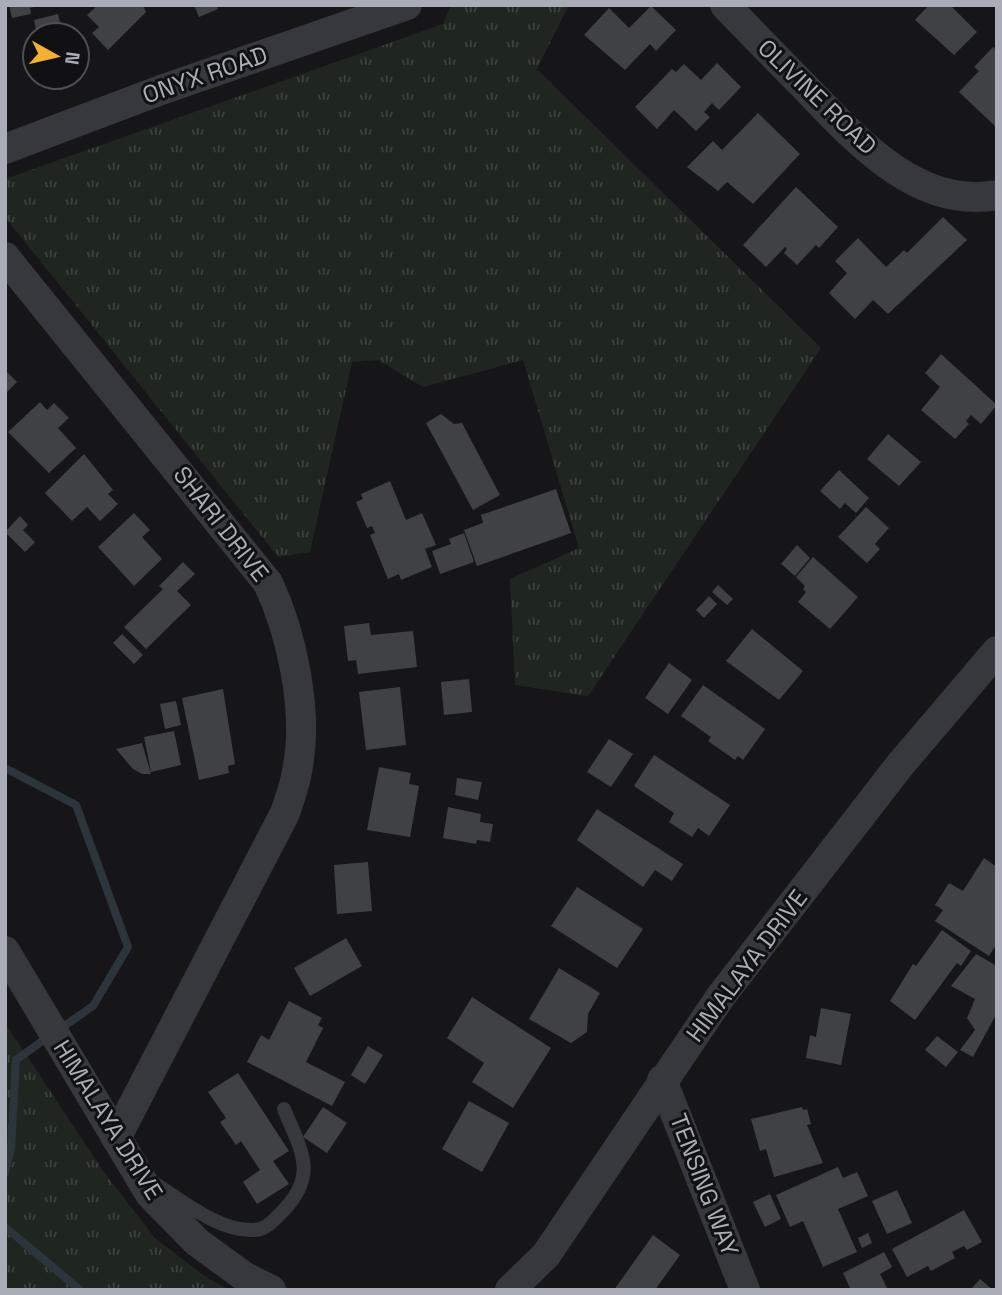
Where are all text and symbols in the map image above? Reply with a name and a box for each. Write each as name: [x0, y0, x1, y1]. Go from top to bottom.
north arrow: [21, 21, 91, 91]
street label: OLIVINE ROAD: [751, 32, 883, 161]
street label: ONYX ROAD: [138, 39, 271, 110]
text: N: [59, 50, 86, 66]
street label: SHARI DRIVE: [167, 460, 276, 588]
street label: HIMALAYA DRIVE: [679, 883, 814, 1048]
street label: HIMALAYA DRIVE: [47, 1034, 170, 1206]
street label: TENSING WAY: [663, 1109, 746, 1261]

